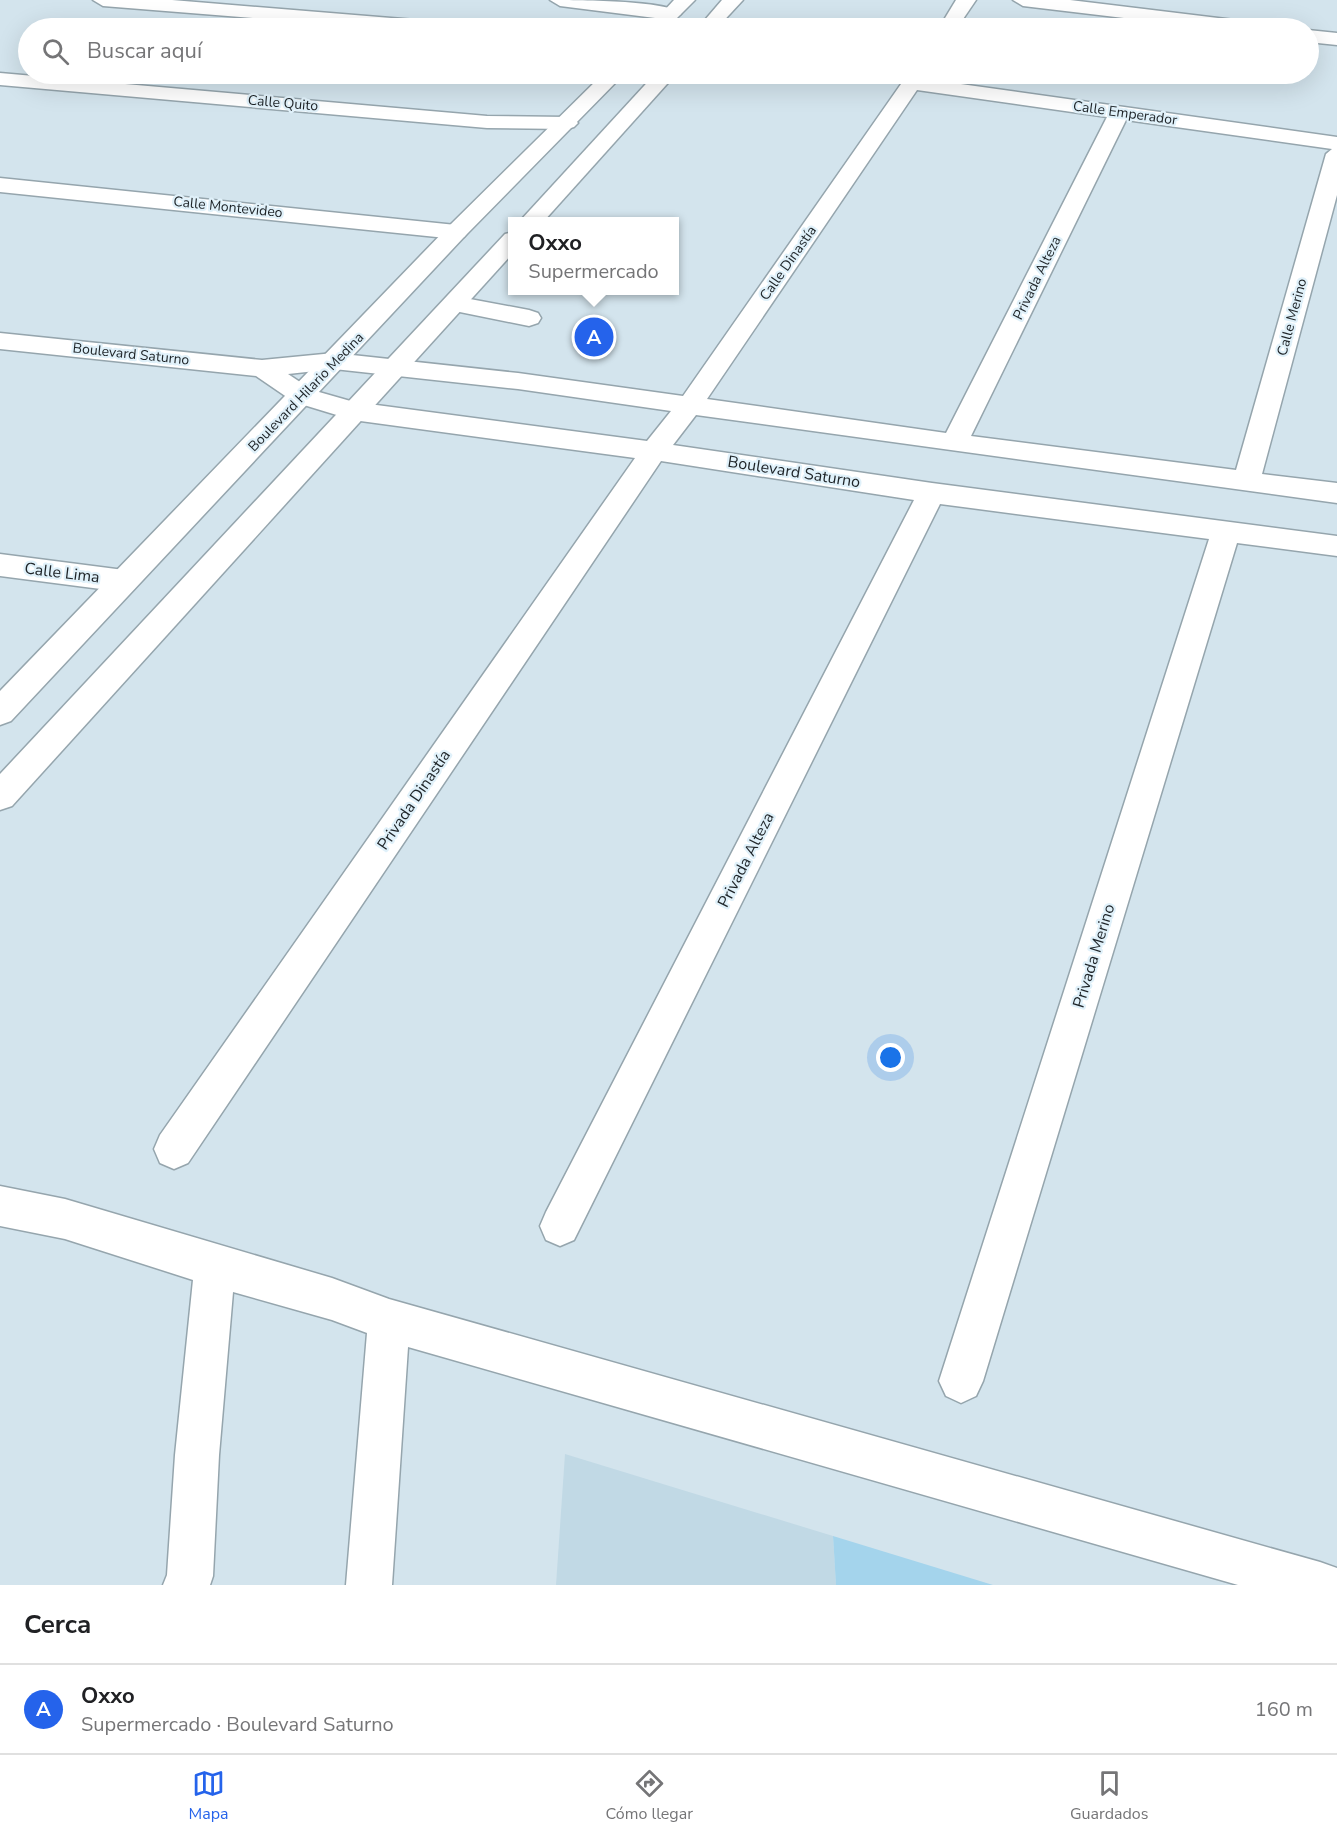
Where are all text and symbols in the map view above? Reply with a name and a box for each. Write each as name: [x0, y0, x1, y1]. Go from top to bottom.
search box: [18, 18, 1319, 84]
icon: search: [39, 35, 72, 68]
text: Buscar aquí: [87, 36, 202, 66]
street label: Calle Quito: [247, 90, 319, 116]
street label: Calle Emperador: [1072, 96, 1178, 130]
street label: Calle Montevideo: [172, 192, 284, 222]
popup: [508, 217, 679, 295]
street label: Calle Dinastía: [755, 222, 821, 304]
text: Oxxo: [528, 228, 582, 258]
street label: Privada Alteza: [1009, 233, 1065, 323]
text: Supermercado: [528, 258, 659, 285]
street label: Calle Merino: [1273, 276, 1311, 358]
pin: A: [574, 314, 614, 360]
street label: Boulevard Hilario Medina: [244, 328, 368, 456]
street label: Boulevard Saturno: [72, 338, 190, 370]
street label: Boulevard Saturno: [726, 451, 862, 493]
street label: Calle Lima: [23, 557, 101, 589]
street label: Privada Dinastía: [372, 746, 456, 854]
street label: Privada Alteza: [713, 809, 779, 911]
street label: Privada Merino: [1068, 901, 1120, 1011]
your location: [876, 1043, 905, 1072]
text: Cerca: [24, 1607, 91, 1642]
text: Oxxo: [81, 1681, 135, 1711]
text: A: [36, 1696, 51, 1723]
text: 160 m: [1255, 1696, 1313, 1723]
text: Supermercado · Boulevard Saturno: [81, 1711, 394, 1738]
tab: Mapa: [189, 1767, 229, 1825]
tab: Cómo llegar: [606, 1767, 693, 1825]
tab: Guardados: [1070, 1767, 1148, 1825]

